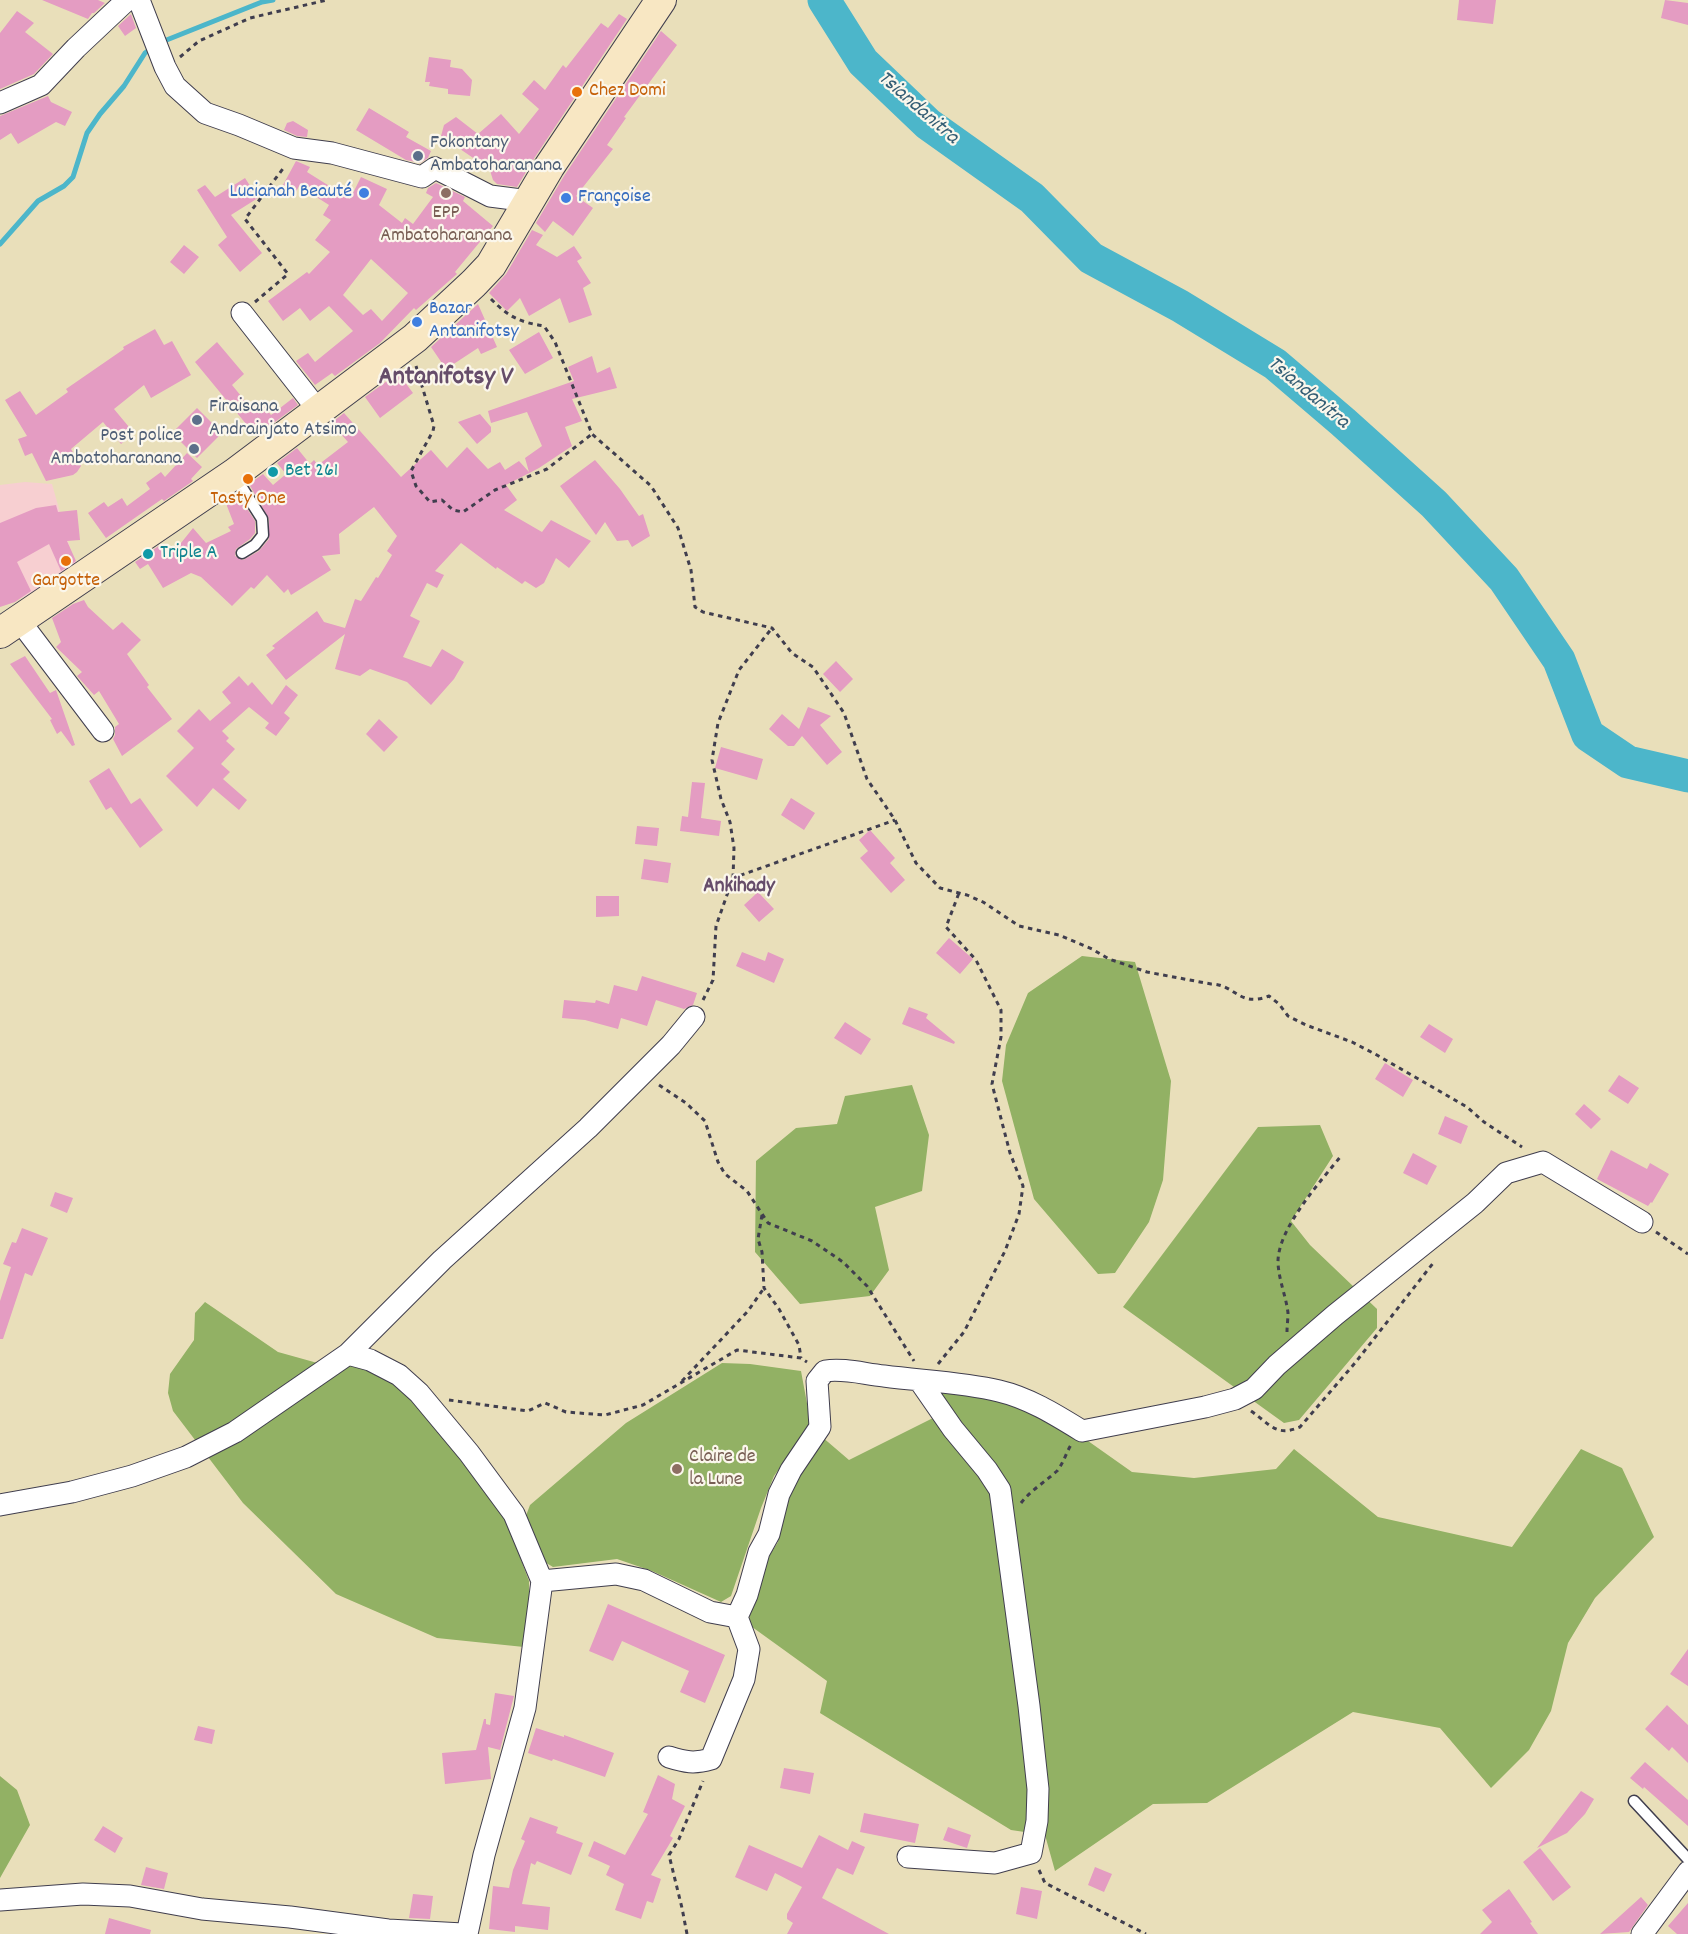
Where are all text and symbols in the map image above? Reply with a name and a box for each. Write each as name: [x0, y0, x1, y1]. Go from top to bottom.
water label: Tsiandanitra: [871, 67, 963, 151]
place label: Chez Domi: [589, 80, 666, 104]
marker: Chez Domi: [570, 85, 584, 99]
place label: Fokontany Ambatoharanana: [430, 132, 562, 179]
marker: Fokontany Ambatoharanana: [411, 149, 425, 163]
place label: Lucianah Beauté: [229, 181, 352, 205]
marker: Lucianah Beauté: [357, 186, 371, 200]
marker: EPP Ambatoharanana: [439, 186, 453, 200]
place label: Françoise: [578, 186, 651, 210]
marker: Françoise: [559, 191, 573, 205]
place label: EPP Ambatoharanana: [380, 202, 512, 249]
place label: Bazar Antanifotsy: [429, 298, 519, 345]
marker: Bazar Antanifotsy: [410, 315, 424, 329]
water label: Tsiandanitra: [1261, 352, 1353, 436]
district label: Antanifotsy V: [378, 363, 514, 395]
place label: Firaisana Andrainjato Atsimo: [209, 396, 357, 443]
marker: Firaisana Andrainjato Atsimo: [190, 413, 204, 427]
place label: Post police Ambatoharanana: [50, 425, 182, 472]
marker: Post police Ambatoharanana: [187, 442, 201, 456]
place label: Bet 261: [285, 460, 338, 484]
marker: Bet 261: [266, 465, 280, 479]
marker: Tasty One: [241, 472, 255, 486]
place label: Tasty One: [210, 488, 286, 512]
place label: Triple A: [160, 542, 217, 566]
marker: Triple A: [141, 547, 155, 561]
marker: Gargotte: [59, 554, 73, 568]
place label: Gargotte: [32, 570, 100, 594]
district label: Ankihady: [703, 875, 775, 901]
place label: Claire de la Lune: [689, 1446, 756, 1493]
marker: Claire de la Lune: [670, 1462, 684, 1476]

